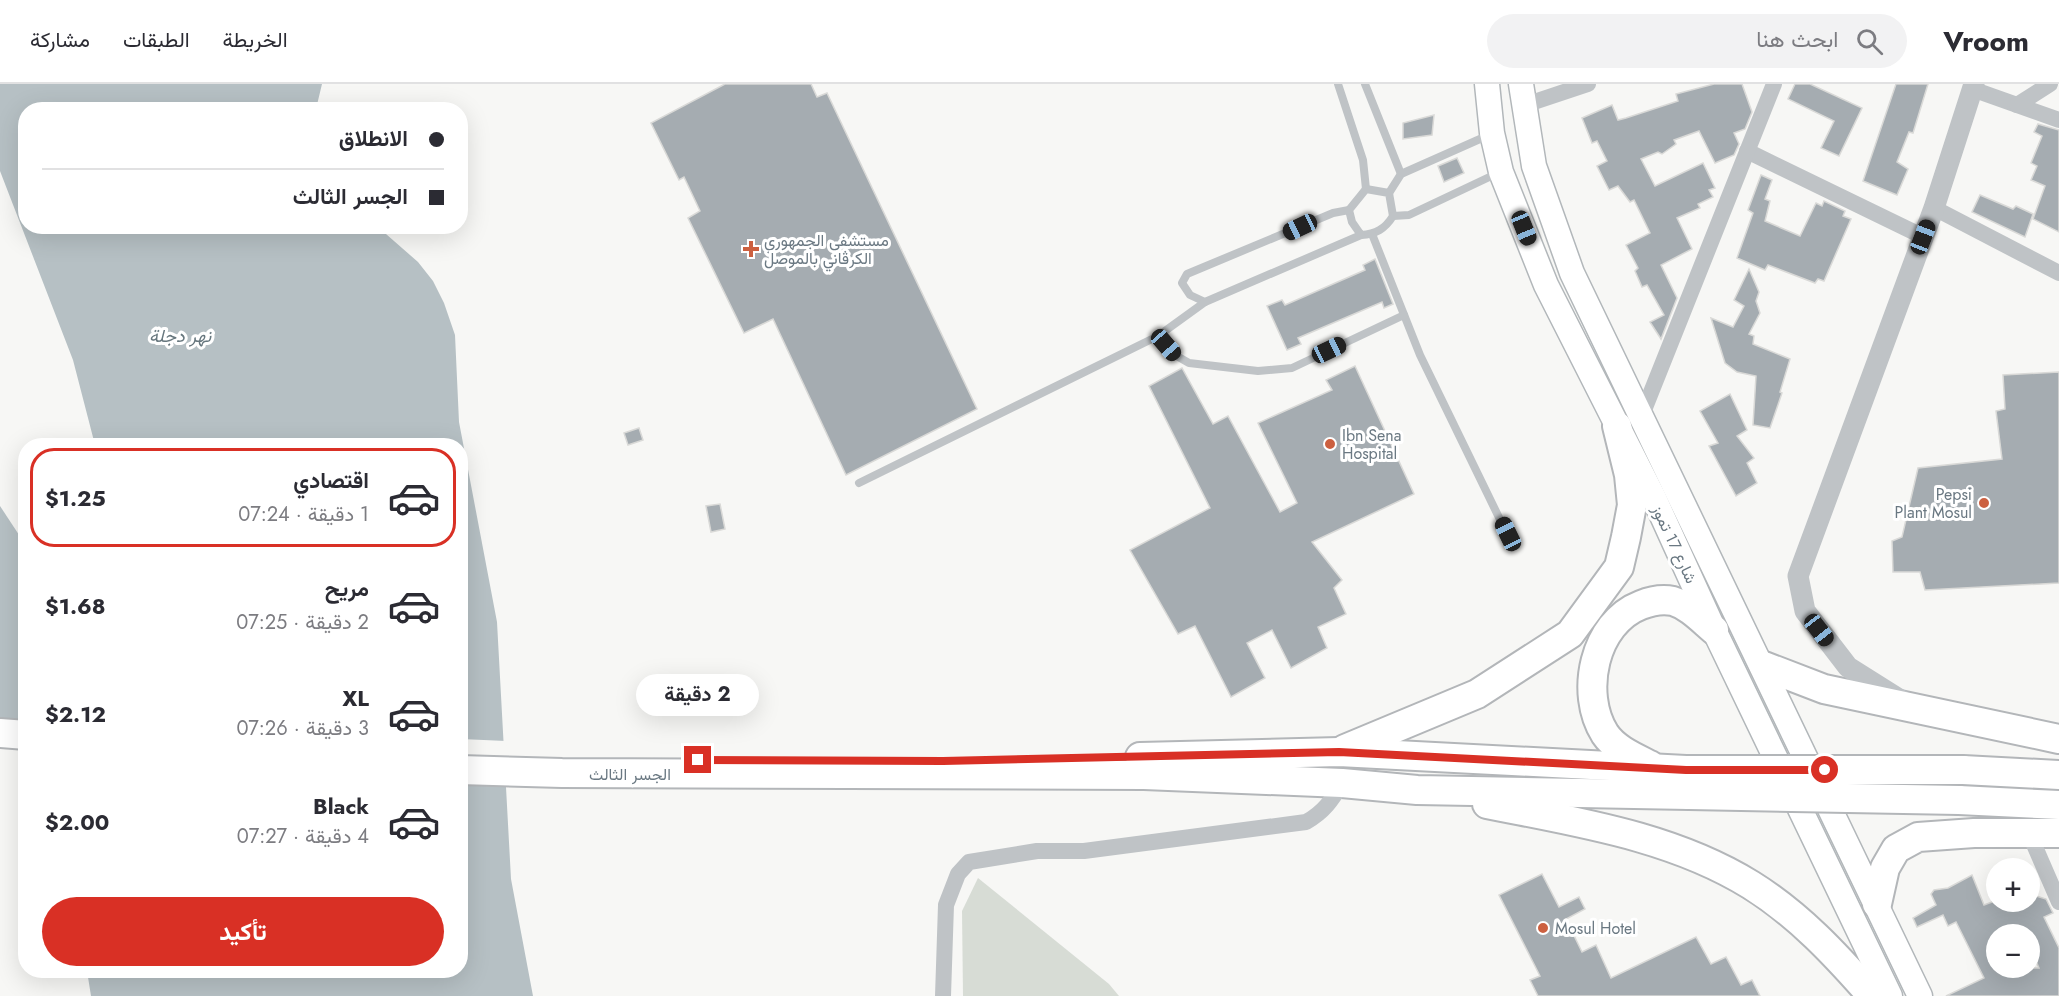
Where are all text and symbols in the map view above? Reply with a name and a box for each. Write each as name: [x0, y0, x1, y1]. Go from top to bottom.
search box: [1487, 14, 1907, 68]
text: Vroom: [1943, 21, 2029, 62]
text: ابحث هنا: [1756, 23, 1838, 55]
text: مشاركة: [30, 25, 90, 55]
text: الطبقات: [123, 25, 190, 55]
text: الخريطة: [223, 25, 288, 55]
icon: search: [1853, 25, 1886, 58]
text: الانطلاق: [339, 122, 408, 154]
text: الجسر الثالث: [293, 180, 408, 212]
car: [1509, 208, 1539, 248]
car: [1280, 211, 1320, 243]
car: [1908, 217, 1938, 257]
place label: مستشفى الجمهوري الكرڤاني بالموصل: [764, 229, 889, 272]
marker: مستشفى الجمهوري الكرڤاني بالموصل: [742, 240, 760, 258]
water label: نهر دجلة: [149, 323, 212, 349]
car: [1147, 326, 1185, 364]
car: [1309, 334, 1349, 366]
place label: Ibn Sena Hospital: [1342, 424, 1401, 465]
marker: Ibn Sena Hospital: [1323, 437, 1337, 451]
text: اقتصادي: [293, 464, 369, 496]
icon: car: [387, 471, 441, 525]
text: $1.25: [45, 482, 106, 514]
place label: Pepsi Plant Mosul: [1895, 483, 1972, 524]
marker: Pepsi Plant Mosul: [1977, 496, 1991, 510]
text: 1 دقيقة · 07:24: [238, 500, 369, 529]
street label: شارع 17 تموز: [1646, 500, 1703, 587]
car: [1492, 514, 1524, 554]
text: مريح: [325, 572, 369, 604]
icon: car: [387, 579, 441, 633]
text: $1.68: [45, 590, 105, 622]
text: 2 دقيقة · 07:25: [236, 608, 369, 637]
car: [1801, 610, 1837, 650]
callout: 2 دقيقة: [636, 673, 760, 715]
text: 2 دقيقة: [664, 680, 731, 709]
text: XL: [342, 682, 369, 714]
icon: car: [387, 687, 441, 741]
text: $2.12: [45, 698, 106, 730]
text: 3 دقيقة · 07:26: [236, 714, 369, 743]
route end: [684, 746, 711, 773]
route start: [1811, 756, 1838, 783]
street label: الجسر الثالث: [589, 763, 671, 786]
text: Black: [313, 790, 369, 822]
icon: car: [387, 795, 441, 849]
text: $2.00: [45, 806, 109, 838]
text: 4 دقيقة · 07:27: [237, 822, 369, 851]
map controls: [1986, 858, 2040, 978]
button: +: [1986, 858, 2040, 912]
button: تأكيد: [42, 897, 444, 966]
place label: Mosul Hotel: [1555, 917, 1636, 940]
marker: Mosul Hotel: [1536, 921, 1550, 935]
button: −: [1986, 924, 2040, 978]

